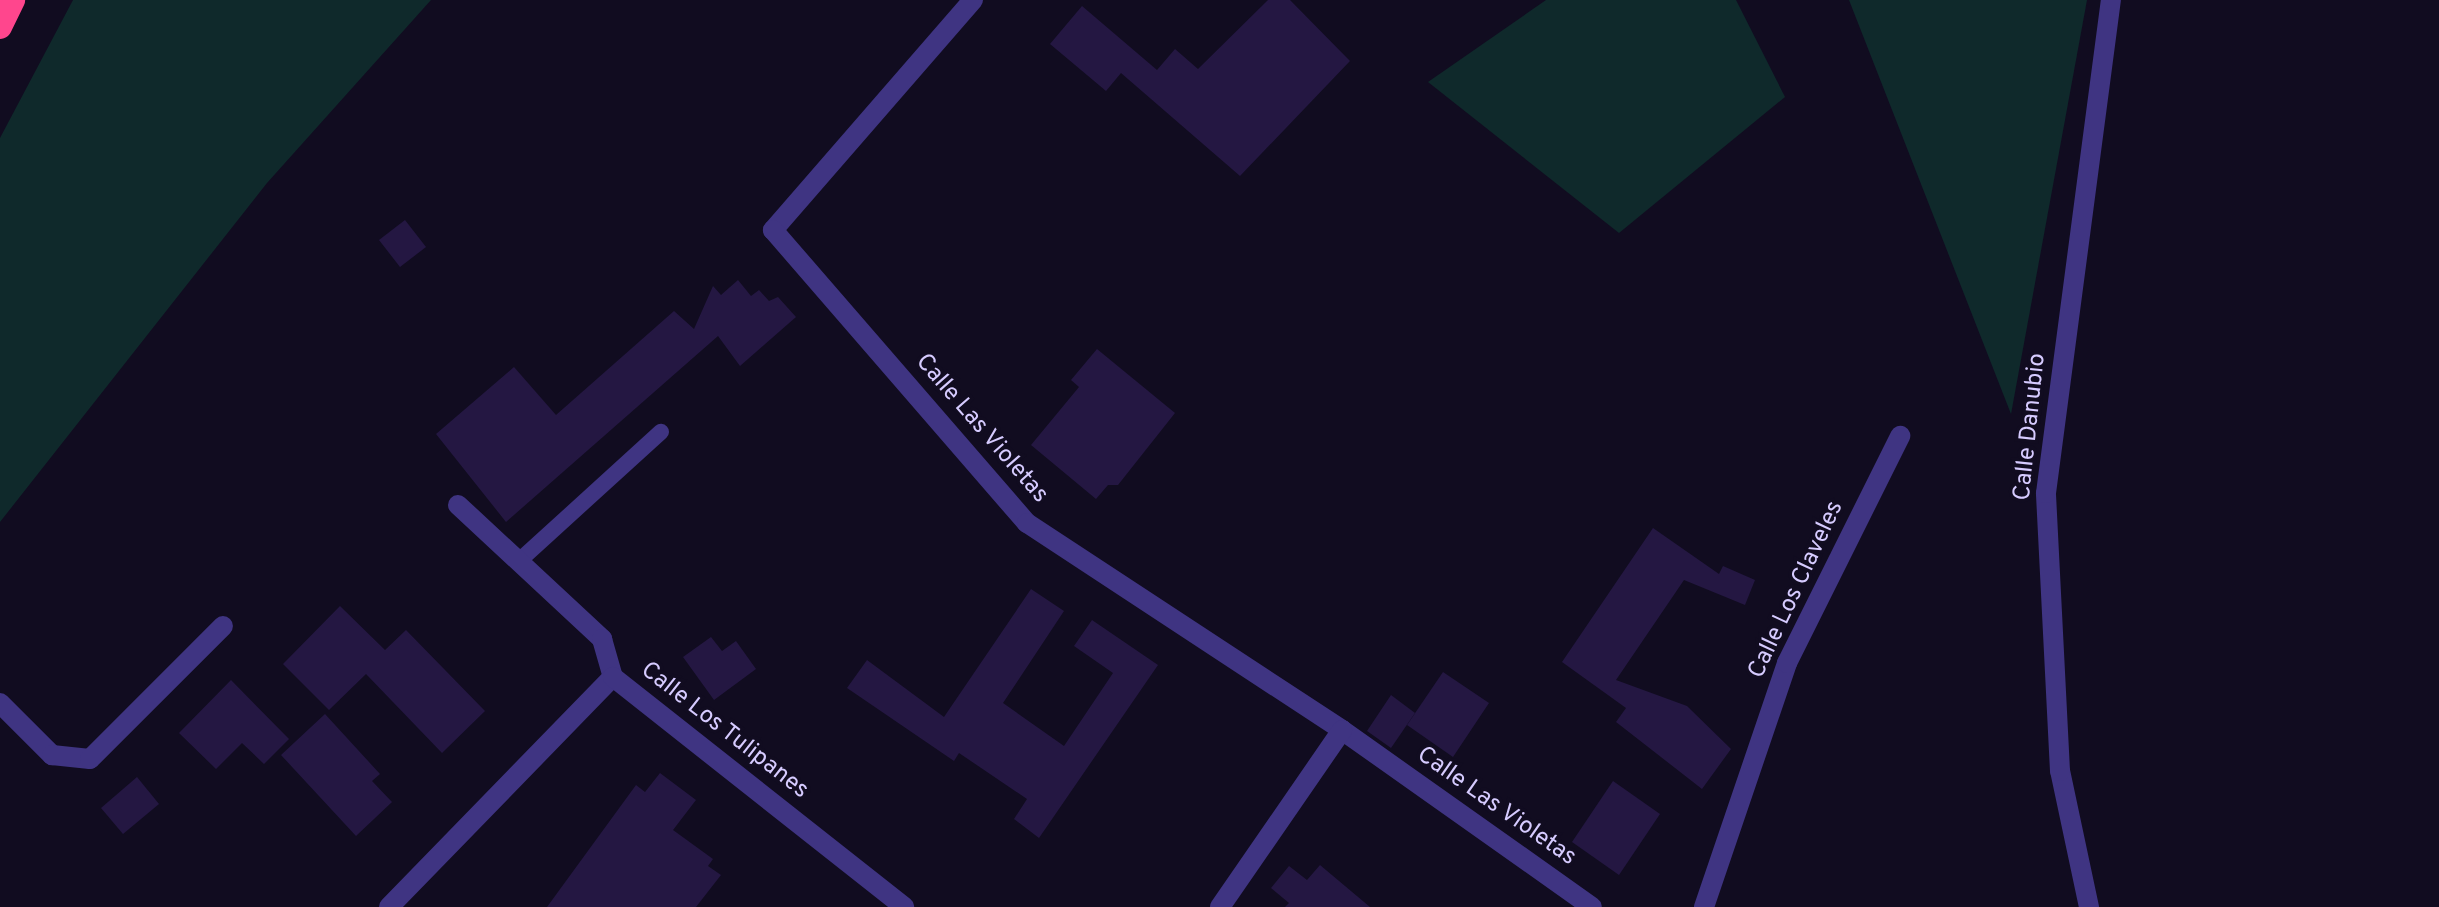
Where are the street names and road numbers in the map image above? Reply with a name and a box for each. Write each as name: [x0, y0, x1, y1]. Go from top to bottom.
street label: Calle Las Violetas: [908, 348, 1054, 510]
street label: Calle Danubio: [2009, 352, 2053, 502]
street label: Calle Los Claveles: [1743, 497, 1851, 683]
street label: Calle Los Tulipanes: [634, 656, 814, 806]
street label: Calle Las Violetas: [1410, 741, 1582, 873]

